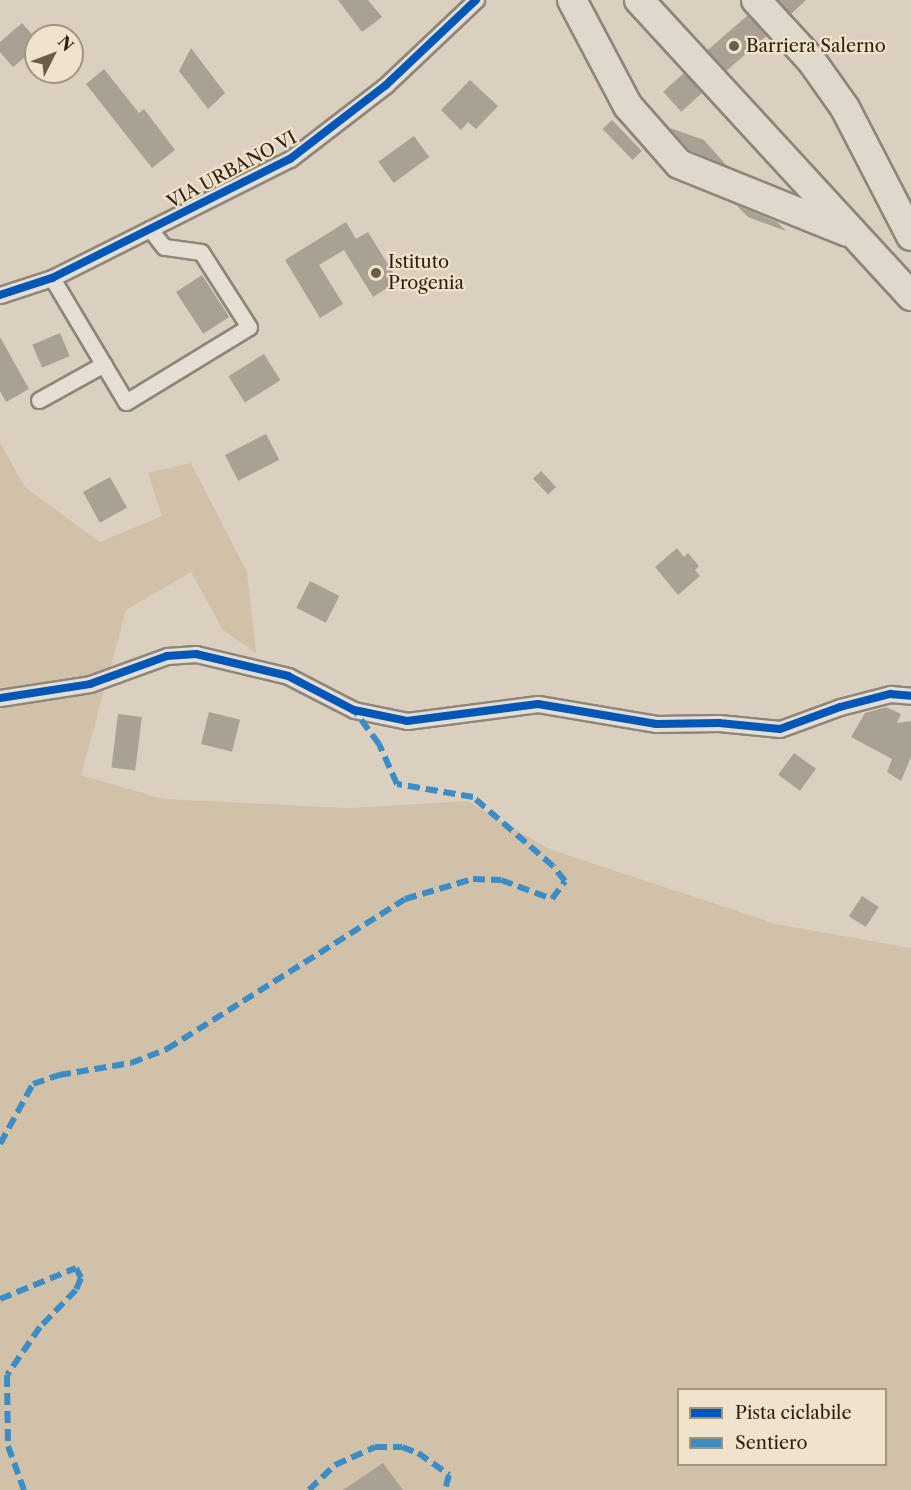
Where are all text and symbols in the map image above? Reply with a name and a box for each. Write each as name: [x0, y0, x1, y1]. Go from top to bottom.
north arrow: [24, 24, 84, 84]
text: N: [54, 31, 78, 55]
place label: Barriera Salerno: [746, 35, 886, 57]
marker: Barriera Salerno: [727, 39, 741, 53]
street label: VIA URBANO VI: [163, 126, 301, 214]
place label: Istituto Progenia: [388, 252, 464, 294]
marker: Istituto Progenia: [369, 266, 383, 280]
legend: [677, 1388, 887, 1466]
text: Pista ciclabile: [735, 1402, 852, 1424]
text: Sentiero: [735, 1432, 807, 1454]

